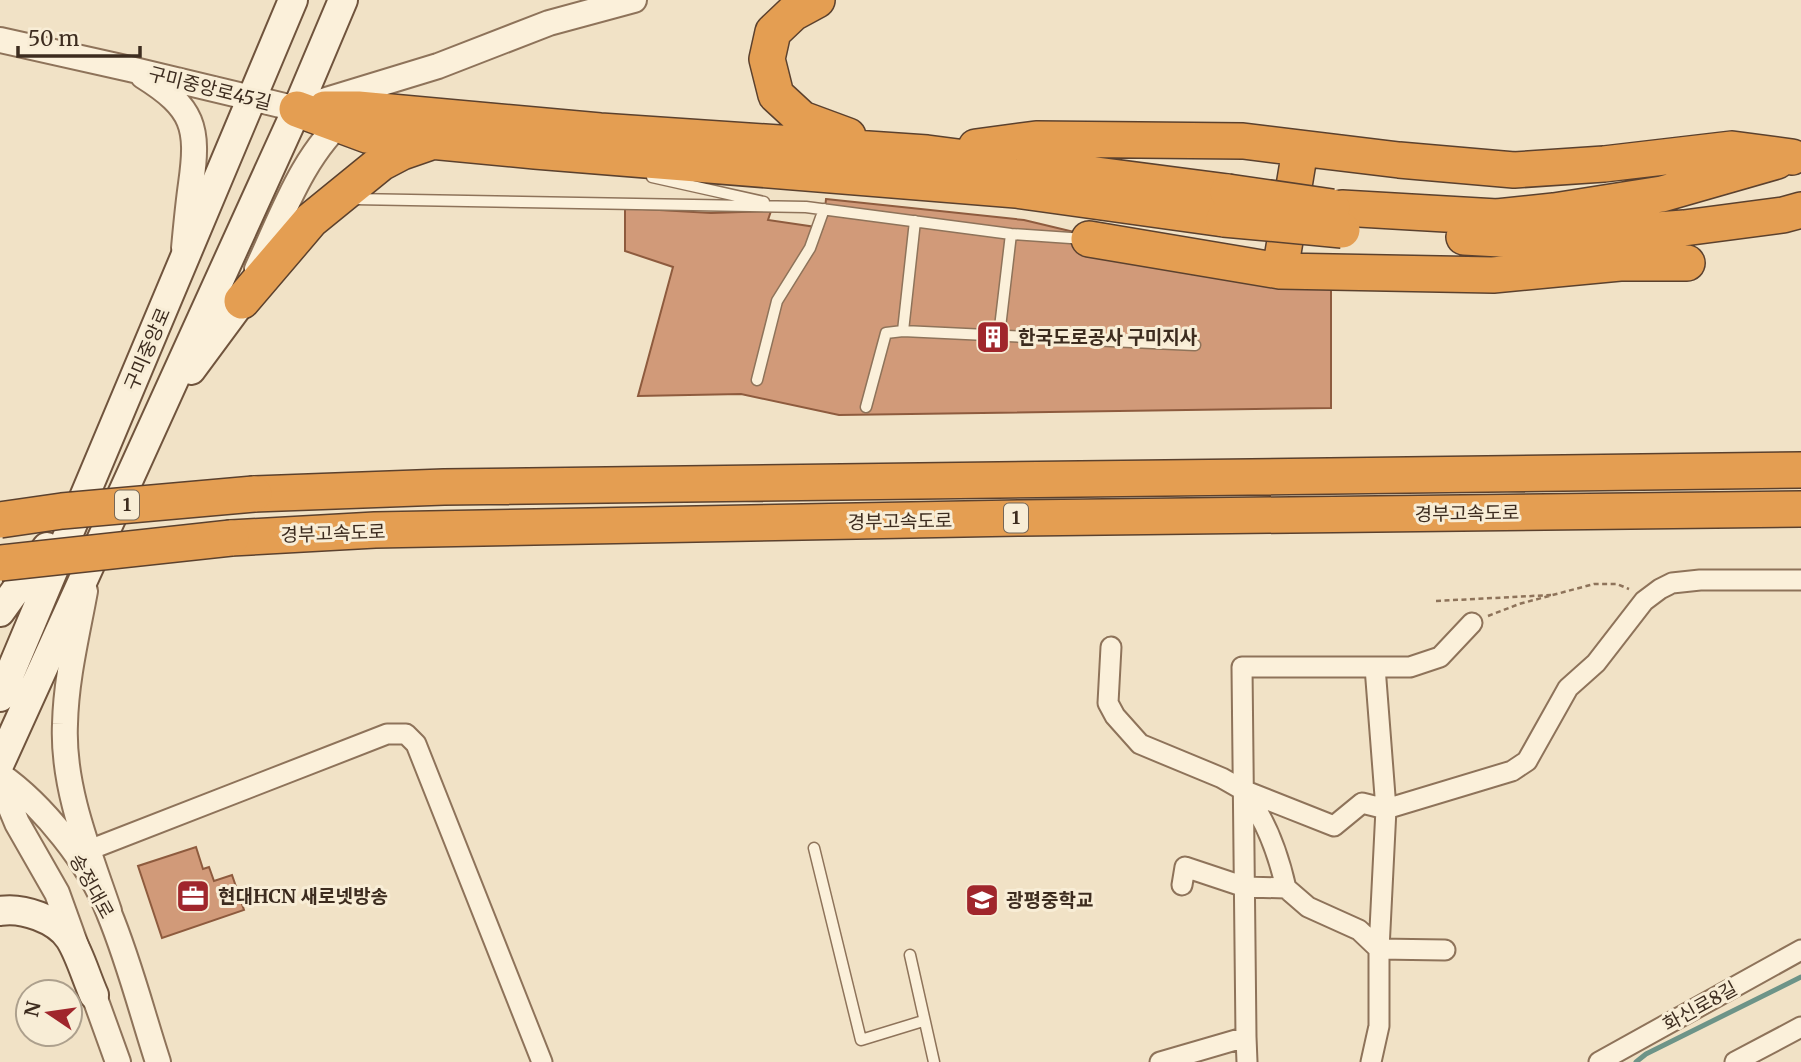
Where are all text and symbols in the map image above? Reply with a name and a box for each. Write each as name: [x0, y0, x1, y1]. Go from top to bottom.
scale bar: [18, 14, 140, 58]
text: 50 m: [28, 25, 79, 52]
street label: 구미중앙로45길: [146, 61, 274, 115]
street label: 구미중앙로: [119, 304, 175, 394]
building icon: 한국도로공사 구미지사: [974, 318, 1012, 356]
place label: 한국도로공사 구미지사: [1018, 325, 1198, 349]
road number: 1: [115, 490, 139, 520]
street label: 경부고속도로: [1414, 500, 1520, 526]
road number: 1: [1004, 504, 1028, 532]
street label: 경부고속도로: [847, 508, 953, 534]
street label: 경부고속도로: [280, 519, 386, 547]
street label: 송정대로: [65, 850, 119, 922]
office icon: 현대HCN 새로넷방송: [174, 877, 212, 915]
school or university icon: 광평중학교: [963, 881, 1001, 919]
place label: 현대HCN 새로넷방송: [218, 884, 388, 908]
place label: 광평중학교: [1006, 888, 1093, 912]
street label: 화신로8길: [1659, 976, 1741, 1036]
north arrow: [14, 978, 84, 1048]
text: N: [19, 999, 46, 1019]

